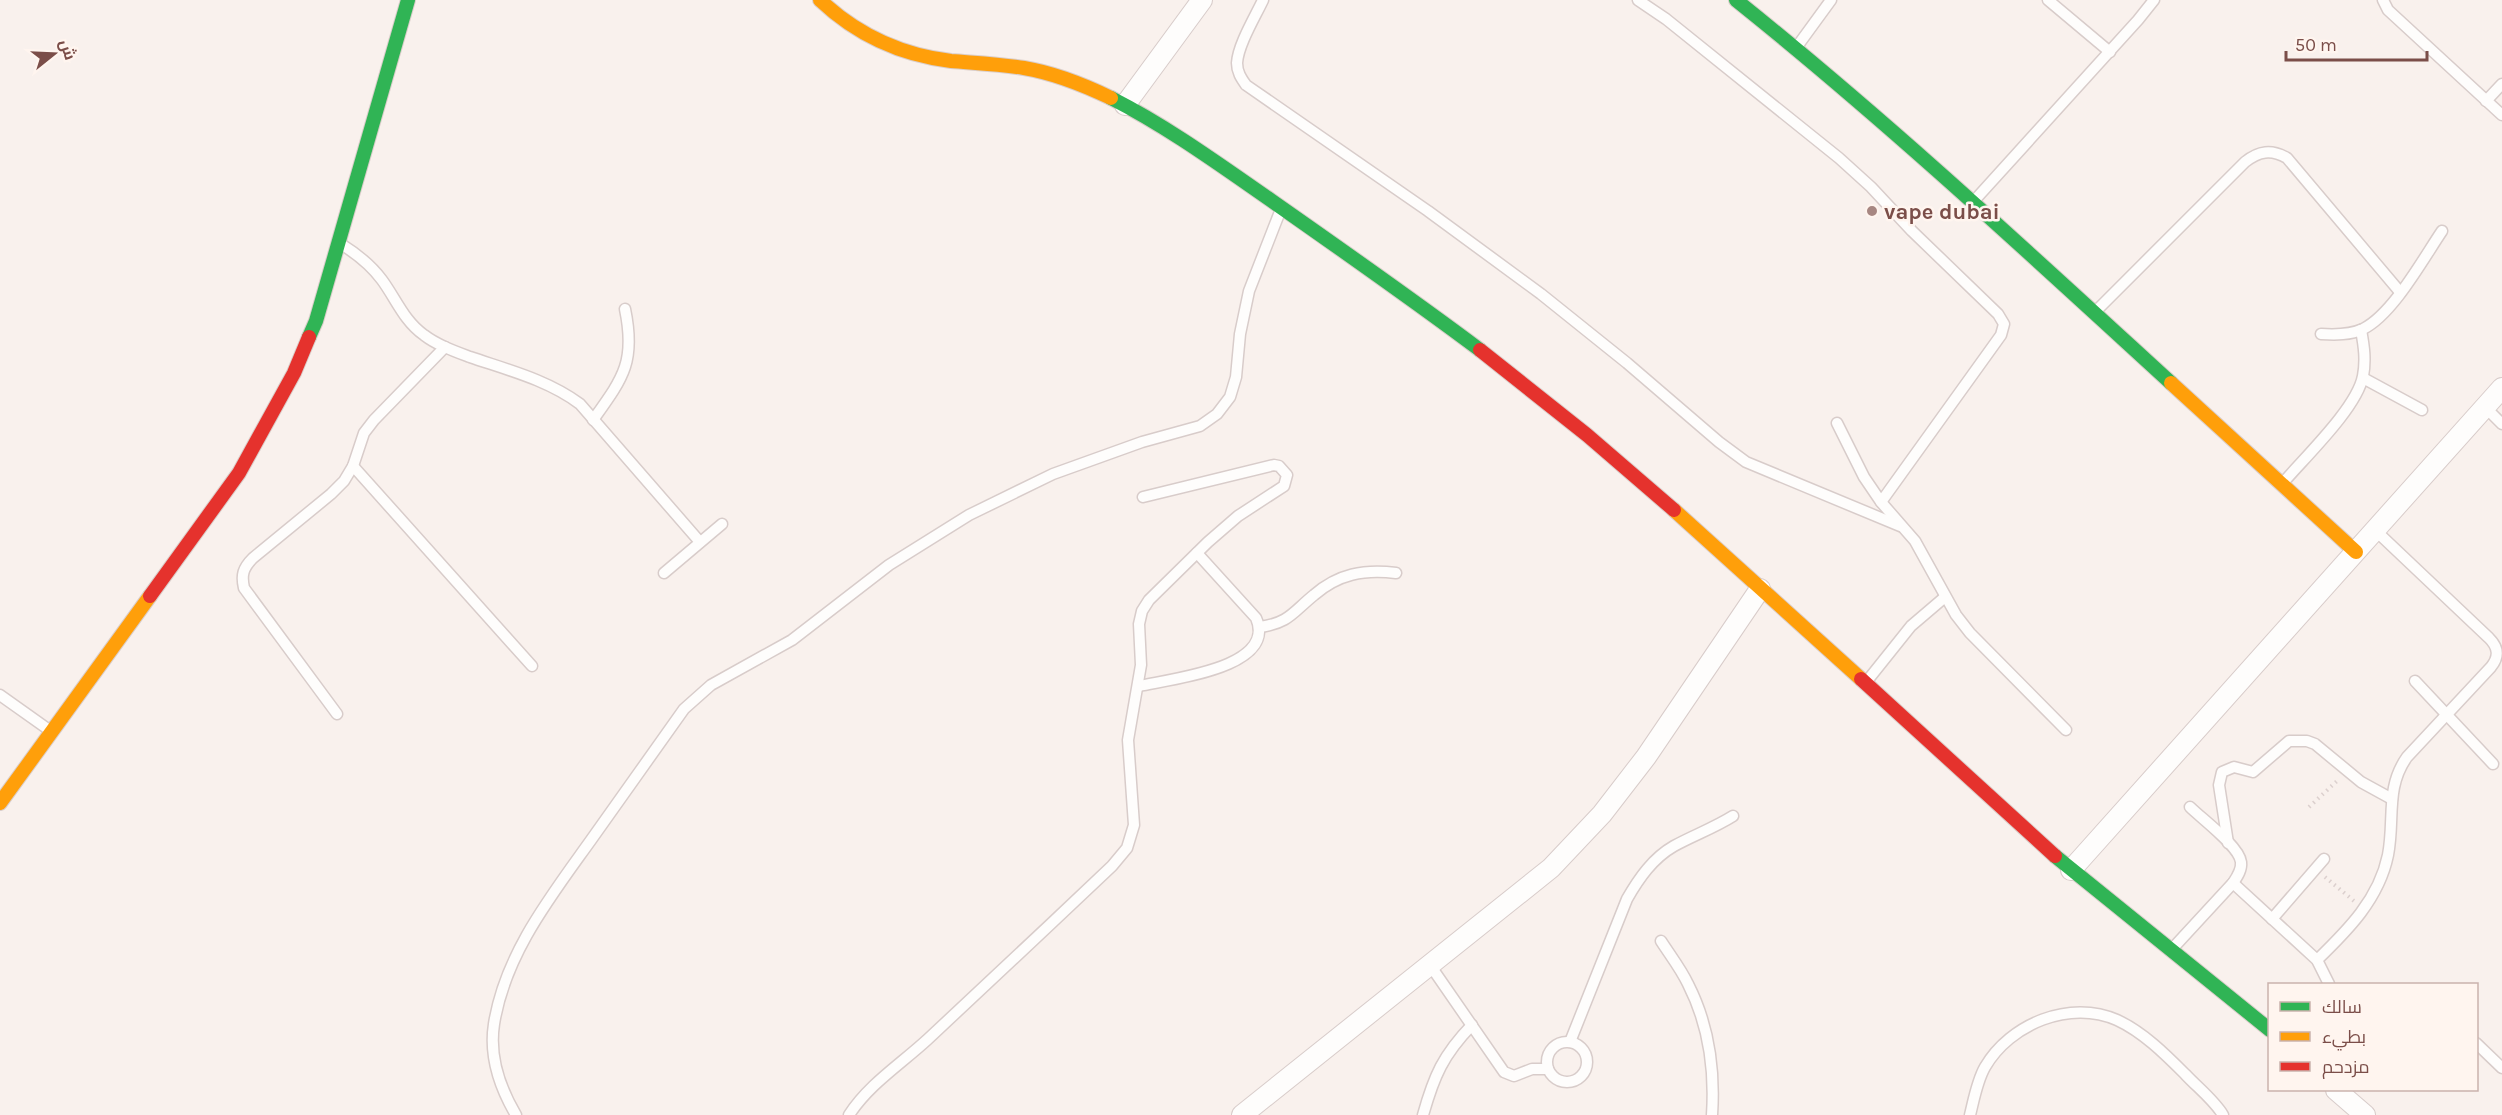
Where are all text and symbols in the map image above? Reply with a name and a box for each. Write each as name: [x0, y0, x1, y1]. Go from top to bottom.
north arrow: [24, 24, 84, 84]
scale bar: [2286, 24, 2427, 62]
text: 50 m: [2295, 34, 2337, 56]
text: ش: [56, 37, 80, 62]
place label: vape dubai: [1884, 199, 2000, 225]
marker: vape dubai: [1865, 204, 1879, 218]
legend: [2268, 983, 2478, 1091]
text: سالك: [2322, 996, 2362, 1018]
text: بطيء: [2322, 1026, 2366, 1051]
text: مزدحم: [2322, 1056, 2370, 1079]

